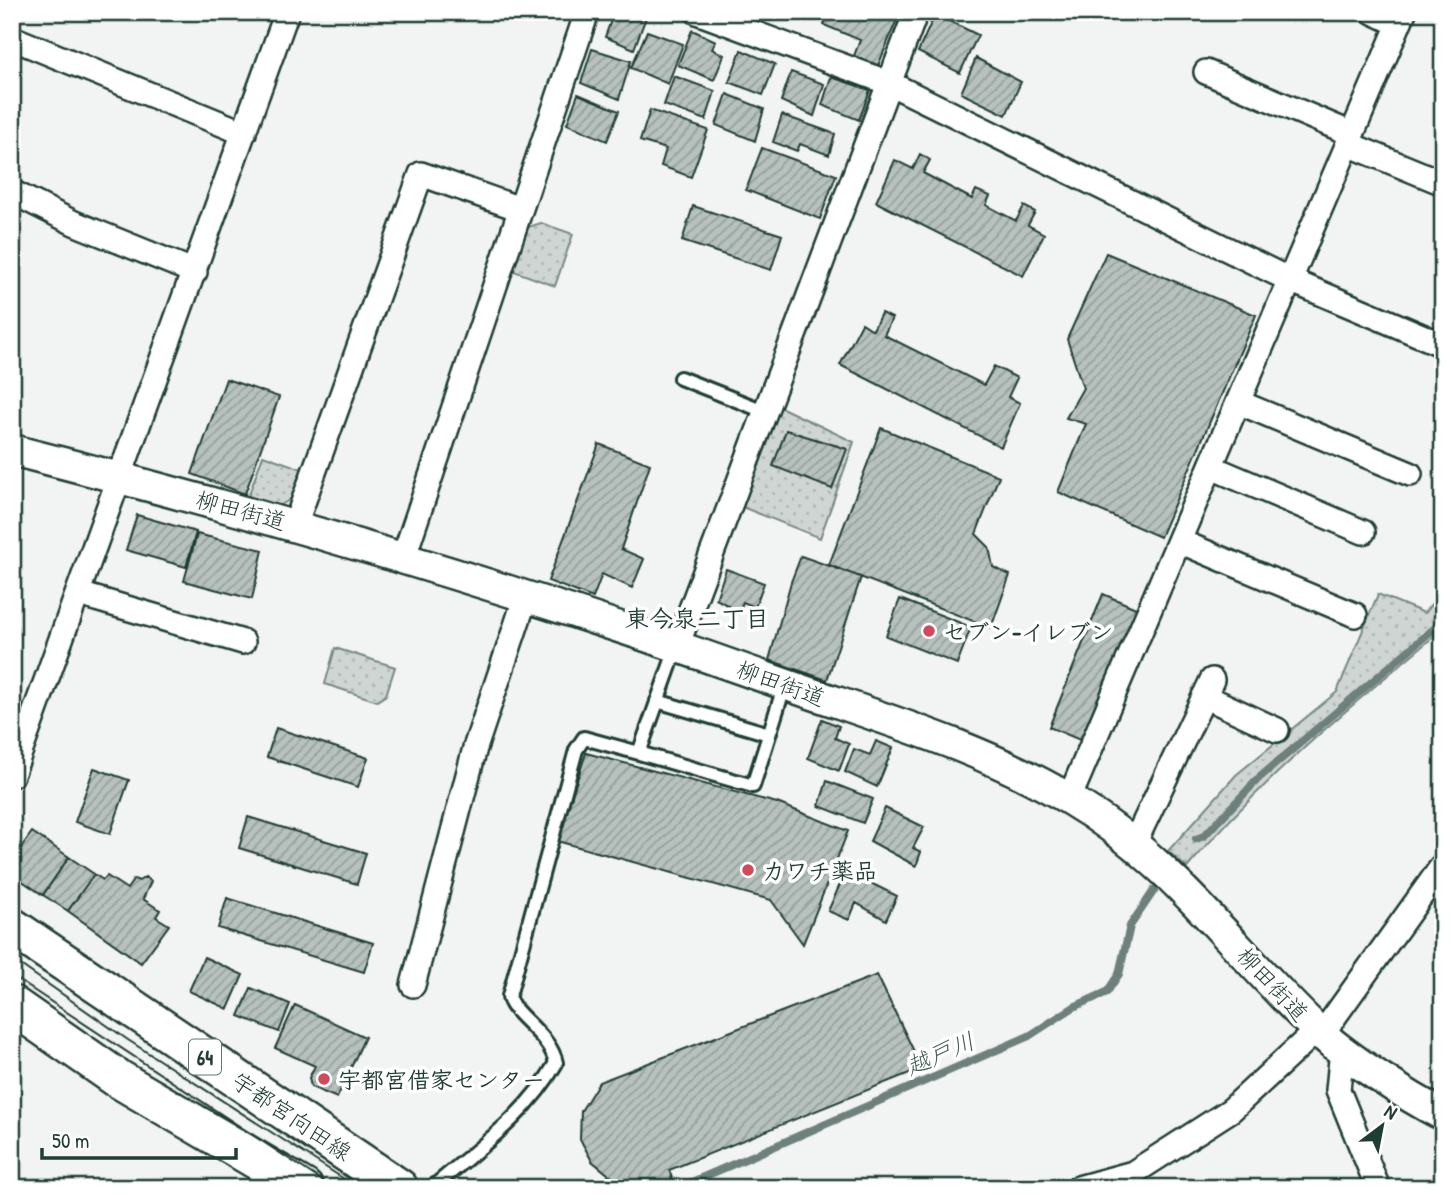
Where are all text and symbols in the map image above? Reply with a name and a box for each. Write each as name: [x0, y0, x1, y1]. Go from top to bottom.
street label: 柳田街道: [193, 483, 289, 537]
district label: 東今泉二丁目: [625, 602, 769, 634]
place label: セブン-イレブン: [943, 616, 1113, 647]
marker: セブン-イレブン: [921, 623, 937, 639]
street label: 柳田街道: [732, 653, 830, 713]
place label: カワチ薬品: [762, 855, 877, 886]
marker: カワチ薬品: [740, 862, 756, 878]
street label: 柳田街道: [1230, 940, 1316, 1028]
water label: 越戸川: [900, 1024, 979, 1082]
road number: 64: [189, 1040, 221, 1074]
place label: 宇都宮借家センター: [338, 1064, 545, 1095]
street label: 宇都宮向田線: [226, 1065, 358, 1167]
marker: 宇都宮借家センター: [316, 1071, 332, 1087]
north arrow: [1346, 1092, 1416, 1162]
text: N: [1380, 1098, 1402, 1125]
scale bar: [42, 1116, 236, 1160]
text: 50 m: [52, 1126, 89, 1155]

